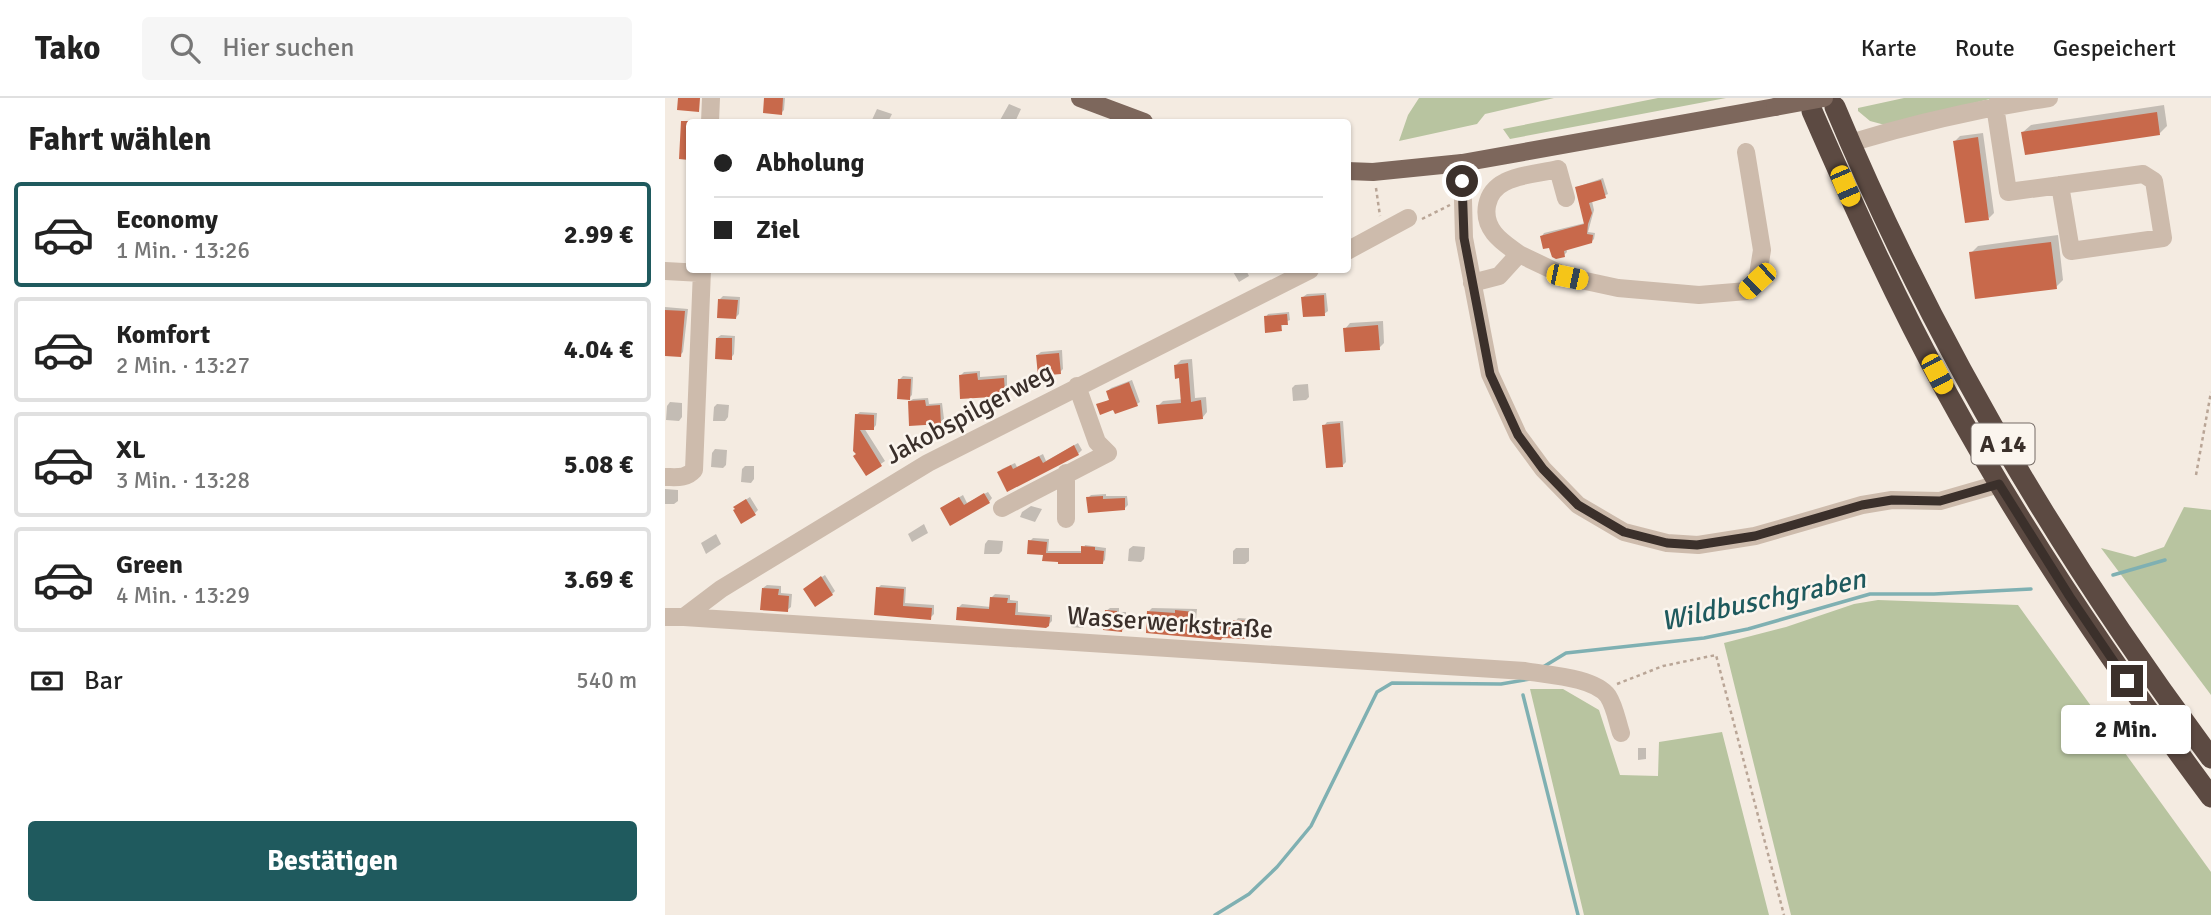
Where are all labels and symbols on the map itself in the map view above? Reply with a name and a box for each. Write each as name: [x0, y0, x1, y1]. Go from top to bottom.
car: [1828, 163, 1863, 209]
route start: [1446, 165, 1478, 197]
car: [1735, 259, 1780, 303]
car: [1545, 262, 1590, 292]
car: [1918, 351, 1957, 397]
street label: Jakobspilgerweg: [880, 356, 1059, 472]
road number: A 14: [1971, 424, 2035, 464]
water label: Wildbuschgraben: [1658, 562, 1869, 638]
street label: Wasserwerkstraße: [1066, 600, 1274, 646]
route end: [2111, 665, 2143, 697]
callout: 2 Min.: [2062, 706, 2192, 754]

